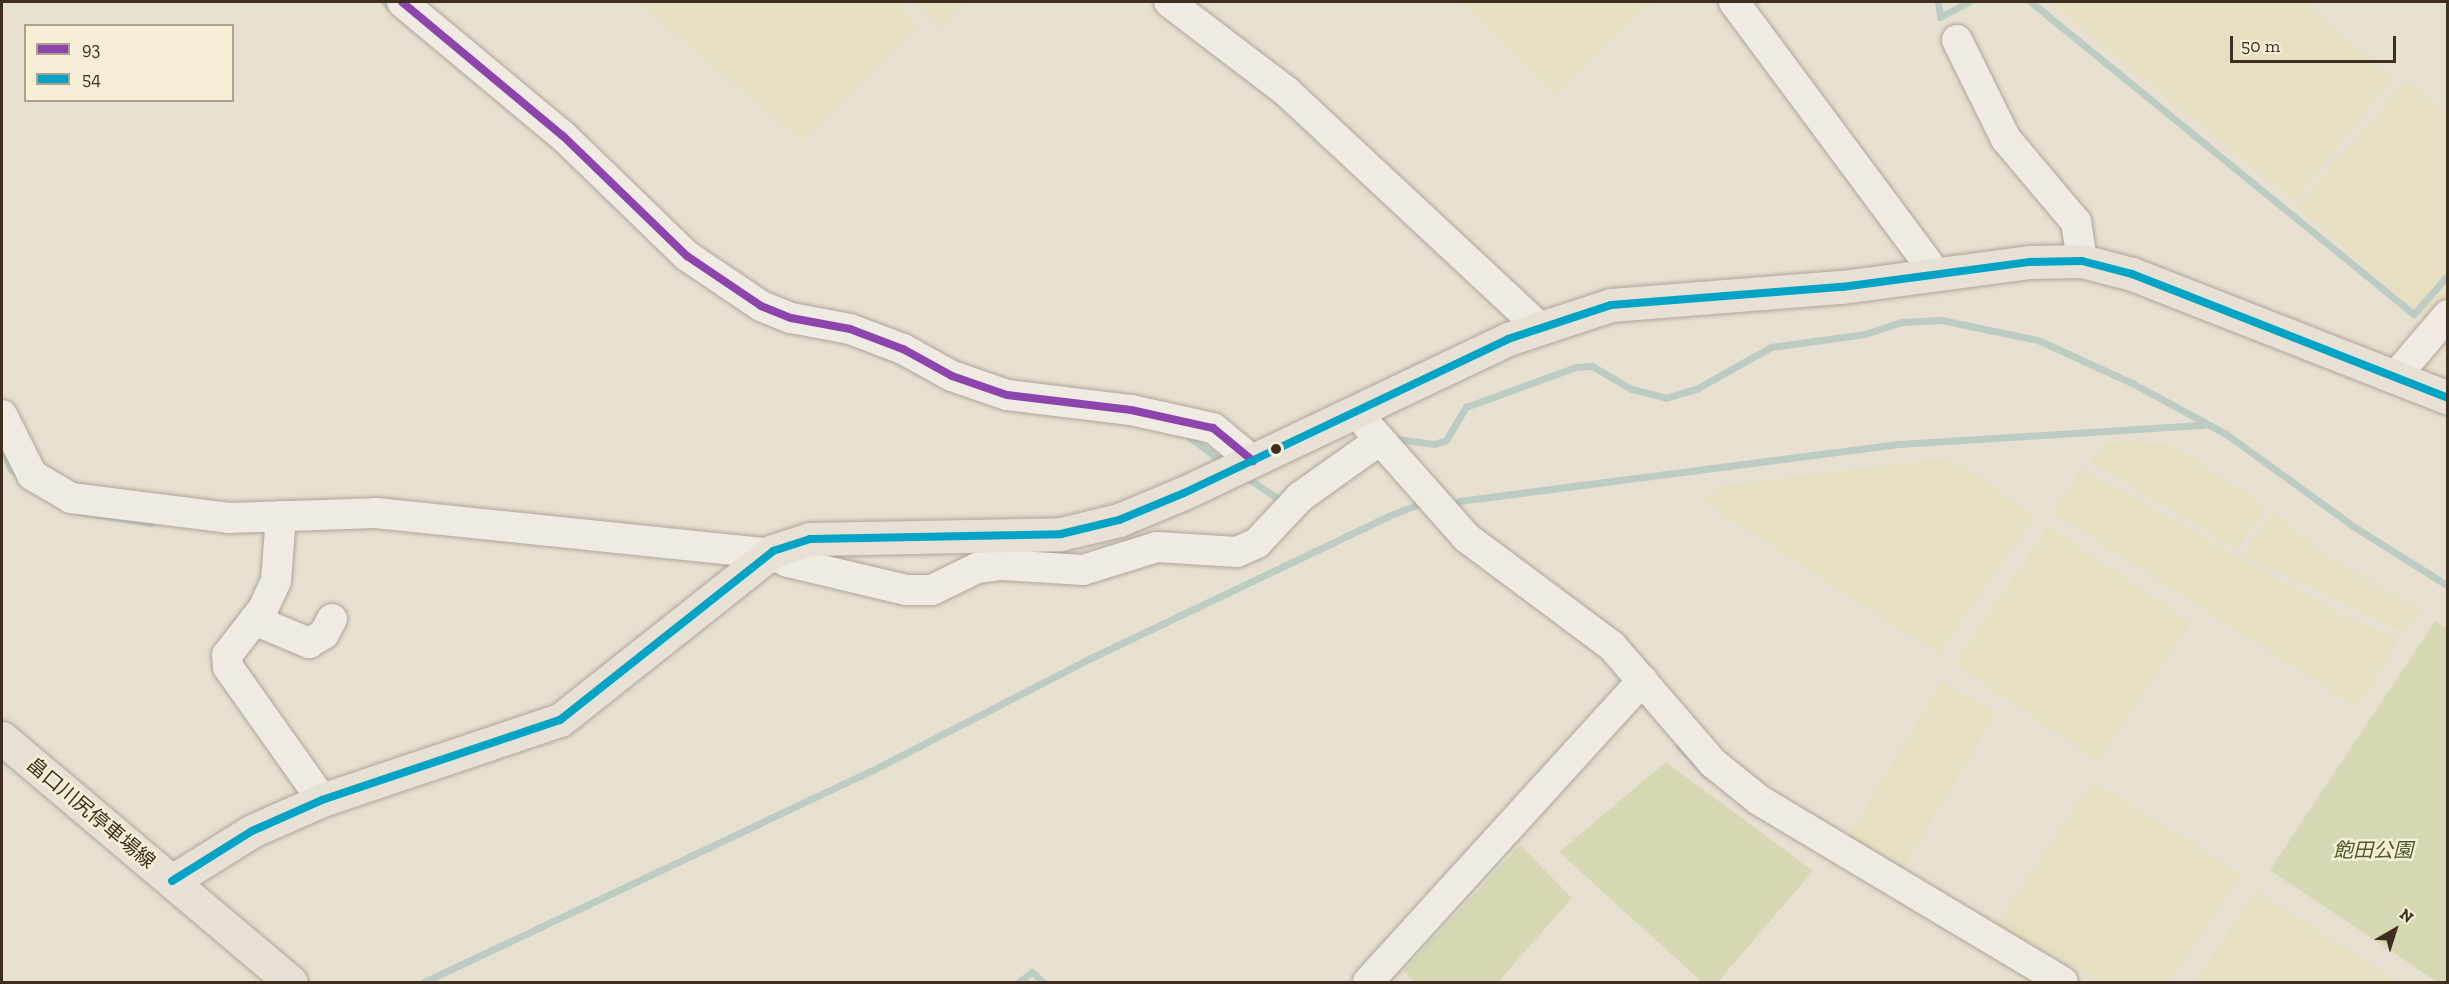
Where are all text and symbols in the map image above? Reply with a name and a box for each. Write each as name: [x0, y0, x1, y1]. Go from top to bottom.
legend: [24, 24, 234, 102]
scale bar: [2233, 24, 2400, 62]
text: 50 m: [2241, 35, 2280, 57]
text: 93: [82, 38, 100, 60]
text: 54: [82, 68, 101, 90]
unlabelled marker: [1270, 443, 1282, 455]
street label: 畠口川尻停車場線: [22, 752, 160, 874]
park label: 飽田公園: [2333, 838, 2413, 862]
north arrow: [2365, 900, 2425, 960]
text: N: [2396, 904, 2417, 927]

